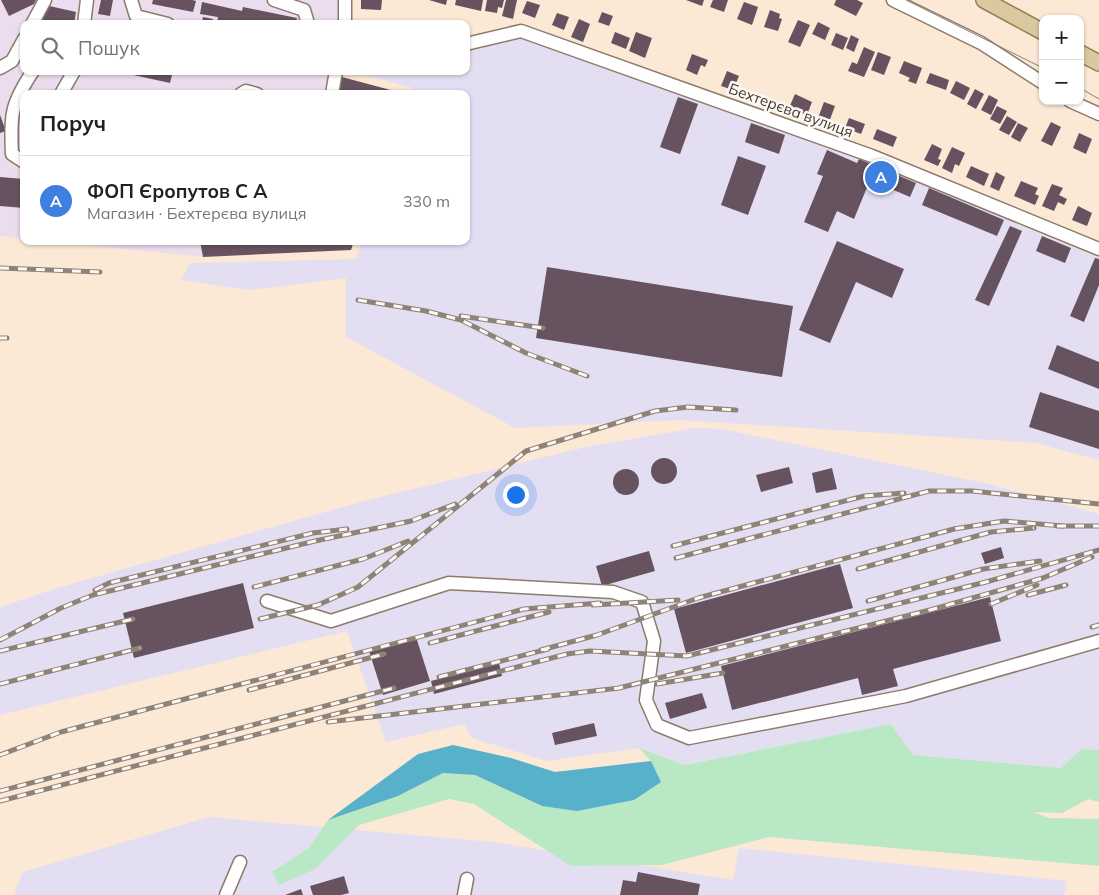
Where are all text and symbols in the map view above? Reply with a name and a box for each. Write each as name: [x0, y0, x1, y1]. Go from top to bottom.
map controls: [1039, 15, 1084, 105]
button: +: [1039, 15, 1084, 60]
search box: [20, 20, 470, 75]
icon: search: [38, 34, 66, 62]
text: Пошук: [78, 36, 140, 60]
button: −: [1039, 60, 1084, 105]
street label: Бехтерєва вулиця: [726, 79, 856, 141]
text: Поруч: [40, 110, 106, 136]
pin: A: [865, 158, 897, 196]
text: ФОП Єропутов С А: [87, 179, 268, 203]
text: A: [50, 191, 62, 211]
text: 330 m: [403, 191, 450, 211]
text: Магазин · Бехтерєва вулиця: [87, 203, 307, 223]
your location: [503, 482, 529, 508]

